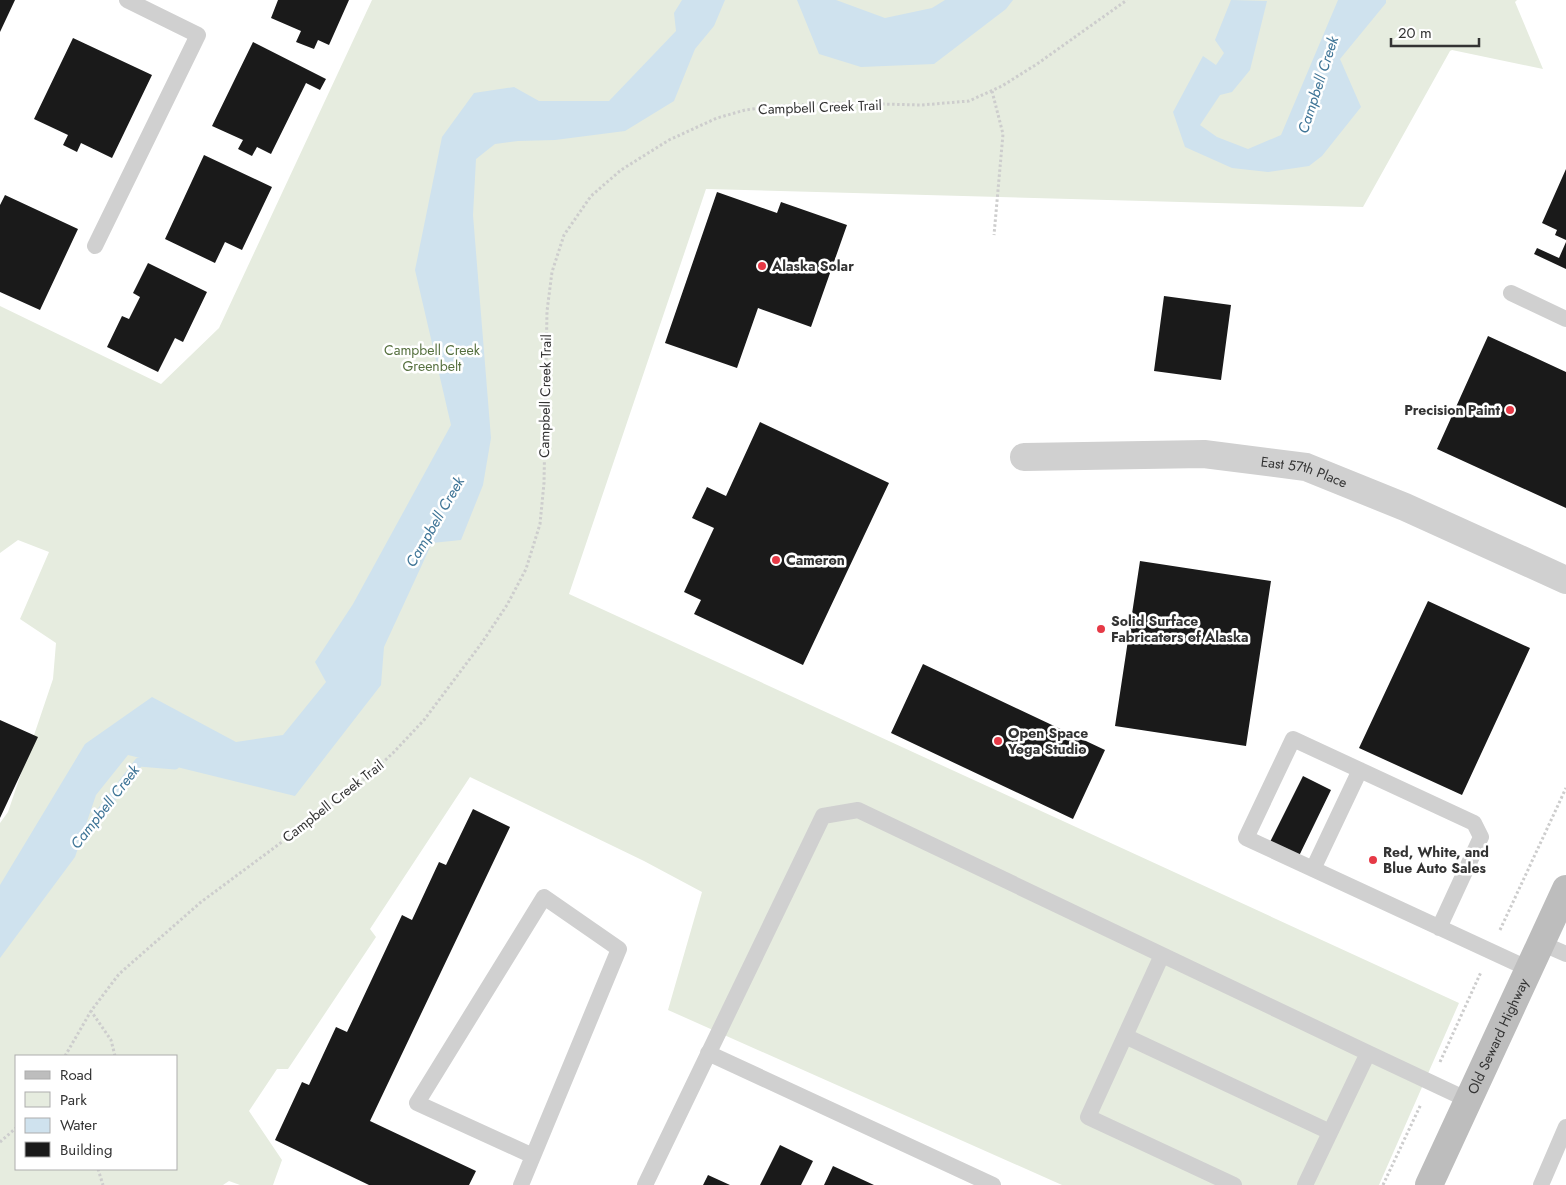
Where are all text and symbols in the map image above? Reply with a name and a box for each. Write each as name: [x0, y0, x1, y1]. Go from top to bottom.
scale bar: [1391, 15, 1478, 47]
text: 20 m: [1398, 22, 1432, 44]
water label: Campbell Creek: [1292, 33, 1344, 136]
street label: Campbell Creek Trail: [758, 95, 882, 119]
place label: Alaska Solar: [771, 256, 854, 276]
marker: Alaska Solar: [756, 260, 768, 272]
street label: Campbell Creek Trail: [534, 334, 556, 458]
park label: Campbell Creek Greenbelt: [384, 340, 481, 376]
place label: Precision Paint: [1404, 400, 1501, 420]
marker: Precision Paint: [1504, 404, 1516, 416]
street label: East 57th Place: [1260, 451, 1350, 493]
water label: Campbell Creek: [400, 472, 470, 571]
place label: Cameron: [786, 550, 845, 570]
marker: Cameron: [770, 554, 782, 566]
place label: Solid Surface Fabricators of Alaska: [1111, 611, 1249, 647]
marker: Solid Surface Fabricators of Alaska: [1095, 623, 1107, 635]
place label: Open Space Yoga Studio: [1007, 723, 1088, 759]
marker: Open Space Yoga Studio: [992, 735, 1004, 747]
street label: Campbell Creek Trail: [278, 755, 388, 847]
water label: Campbell Creek: [65, 760, 145, 854]
place label: Red, White, and Blue Auto Sales: [1383, 842, 1489, 878]
marker: Red, White, and Blue Auto Sales: [1367, 854, 1379, 866]
street label: Old Seward Highway: [1462, 974, 1534, 1097]
legend: [15, 1055, 178, 1170]
text: Road: [60, 1064, 92, 1086]
text: Park: [60, 1089, 87, 1111]
text: Water: [60, 1114, 98, 1136]
text: Building: [60, 1139, 112, 1161]

